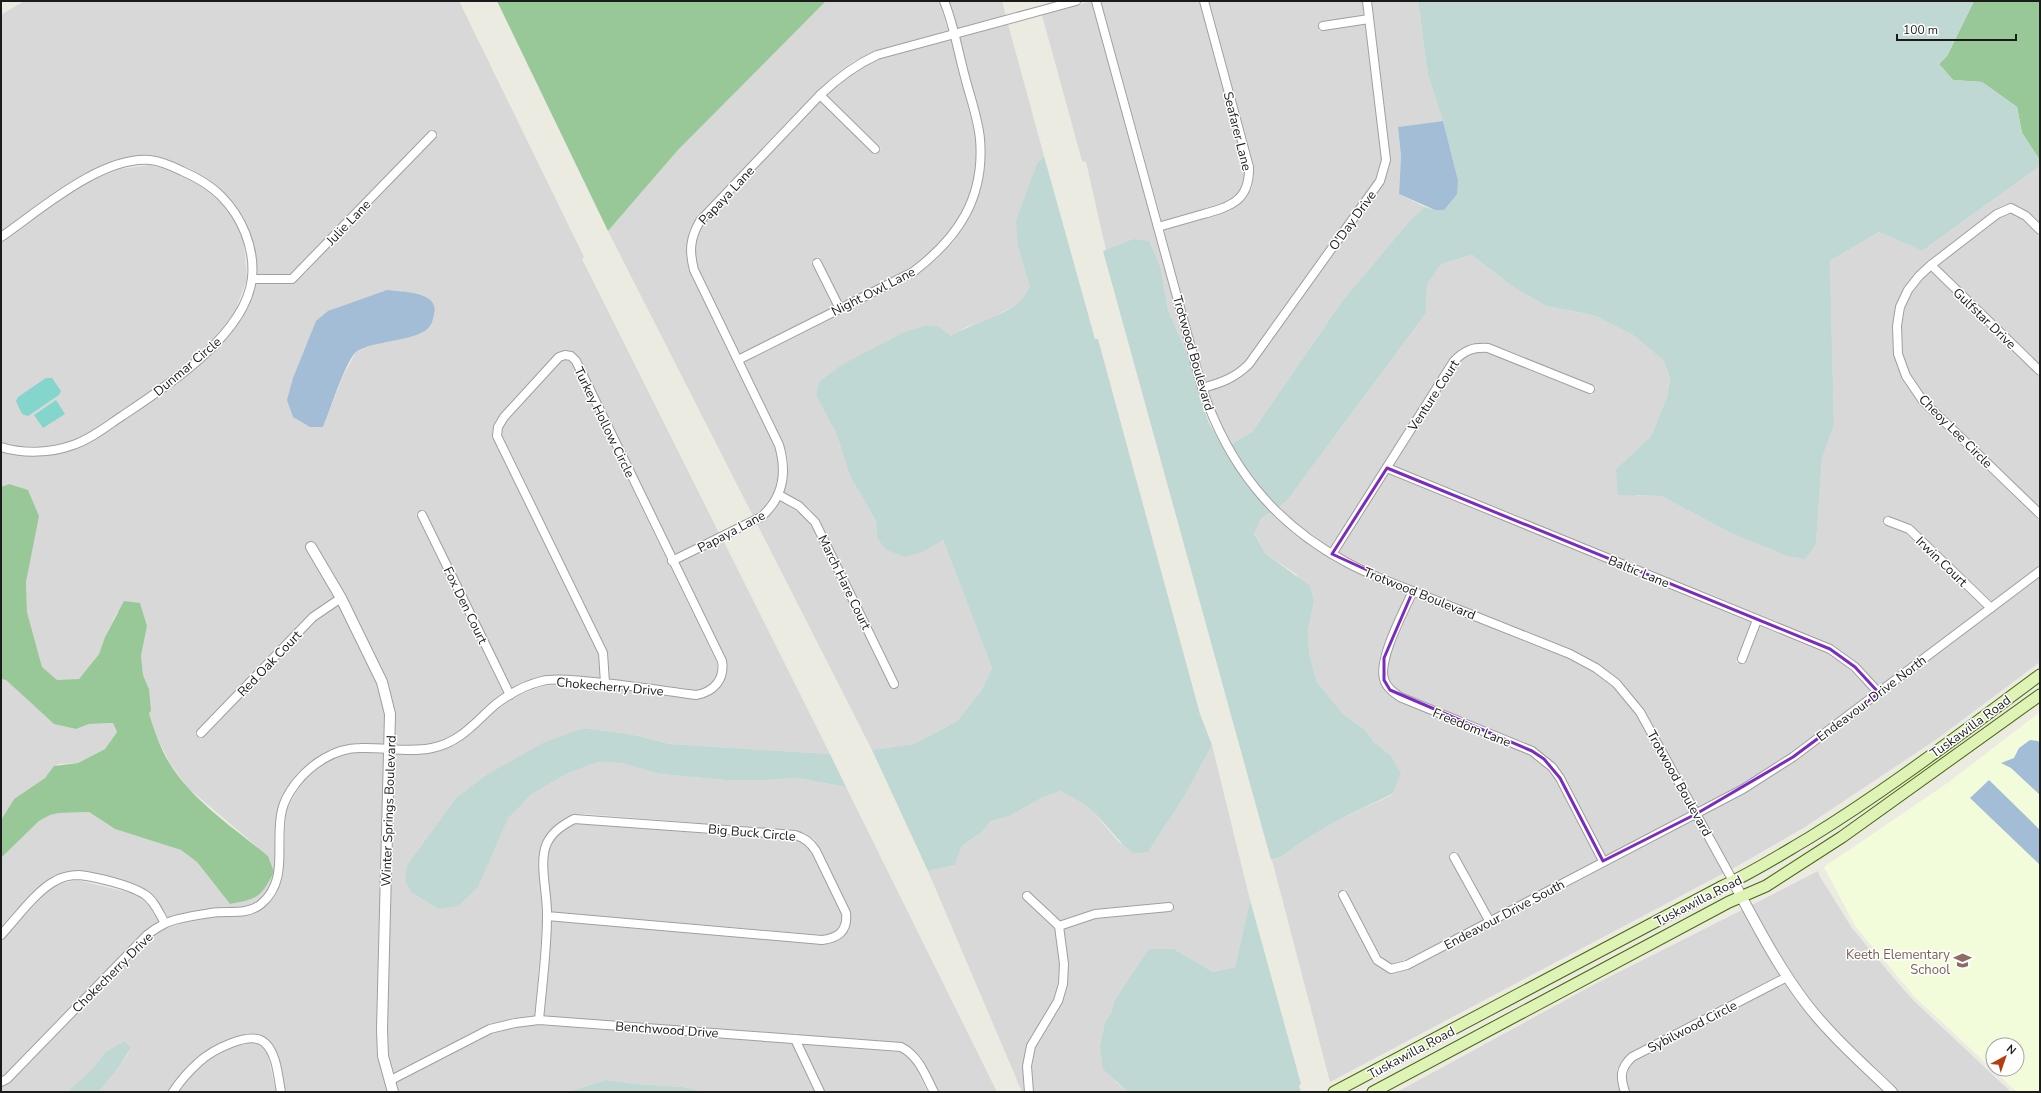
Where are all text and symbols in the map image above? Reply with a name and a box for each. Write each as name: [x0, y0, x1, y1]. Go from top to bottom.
scale bar: [1897, 16, 2016, 42]
text: 100 m: [1903, 22, 1938, 38]
street label: Seafarer Lane: [1219, 90, 1256, 173]
street label: Papaya Lane: [695, 162, 759, 229]
street label: O'Day Drive: [1325, 187, 1381, 254]
street label: Julie Lane: [322, 196, 375, 250]
street label: Night Owl Lane: [828, 263, 919, 321]
street label: Gulfstar Drive: [1949, 284, 2020, 353]
street label: Trotwood Boulevard: [1168, 294, 1218, 413]
street label: Dunmar Circle: [150, 333, 225, 400]
street label: Venture Court: [1404, 356, 1464, 435]
street label: Turkey Hollow Circle: [569, 364, 639, 481]
street label: Cheoy Lee Circle: [1914, 391, 1996, 473]
street label: Papaya Lane: [694, 506, 769, 557]
street label: March Hare Court: [813, 532, 875, 633]
street label: Irwin Court: [1912, 533, 1971, 591]
street label: Baltic Lane: [1605, 551, 1672, 592]
street label: Trotwood Boulevard: [1361, 563, 1478, 625]
street label: Fox Den Court: [439, 564, 492, 647]
street label: Red Oak Court: [234, 626, 306, 701]
street label: Endeavour Drive North: [1813, 651, 1930, 746]
street label: Chokecherry Drive: [556, 673, 664, 701]
street label: Tuskawilla Road: [1927, 691, 2015, 762]
street label: Freedom Lane: [1430, 704, 1514, 752]
street label: Trotwood Boulevard: [1642, 727, 1716, 840]
street label: Winter Springs Boulevard: [377, 735, 401, 887]
street label: Big Buck Circle: [707, 820, 796, 846]
street label: Tuskawilla Road: [1652, 871, 1745, 931]
street label: Endeavour Drive South: [1441, 875, 1568, 954]
street label: Chokecherry Drive: [68, 928, 157, 1017]
place label: Keeth Elementary School: [1846, 946, 1950, 979]
school or university icon: Keeth Elementary School: [1953, 951, 1973, 971]
street label: Sybilwood Circle: [1645, 997, 1740, 1057]
street label: Benchwood Drive: [615, 1017, 719, 1043]
street label: Tuskawilla Road: [1365, 1022, 1458, 1083]
north arrow: [1985, 1037, 2025, 1077]
text: N: [2003, 1041, 2019, 1058]

